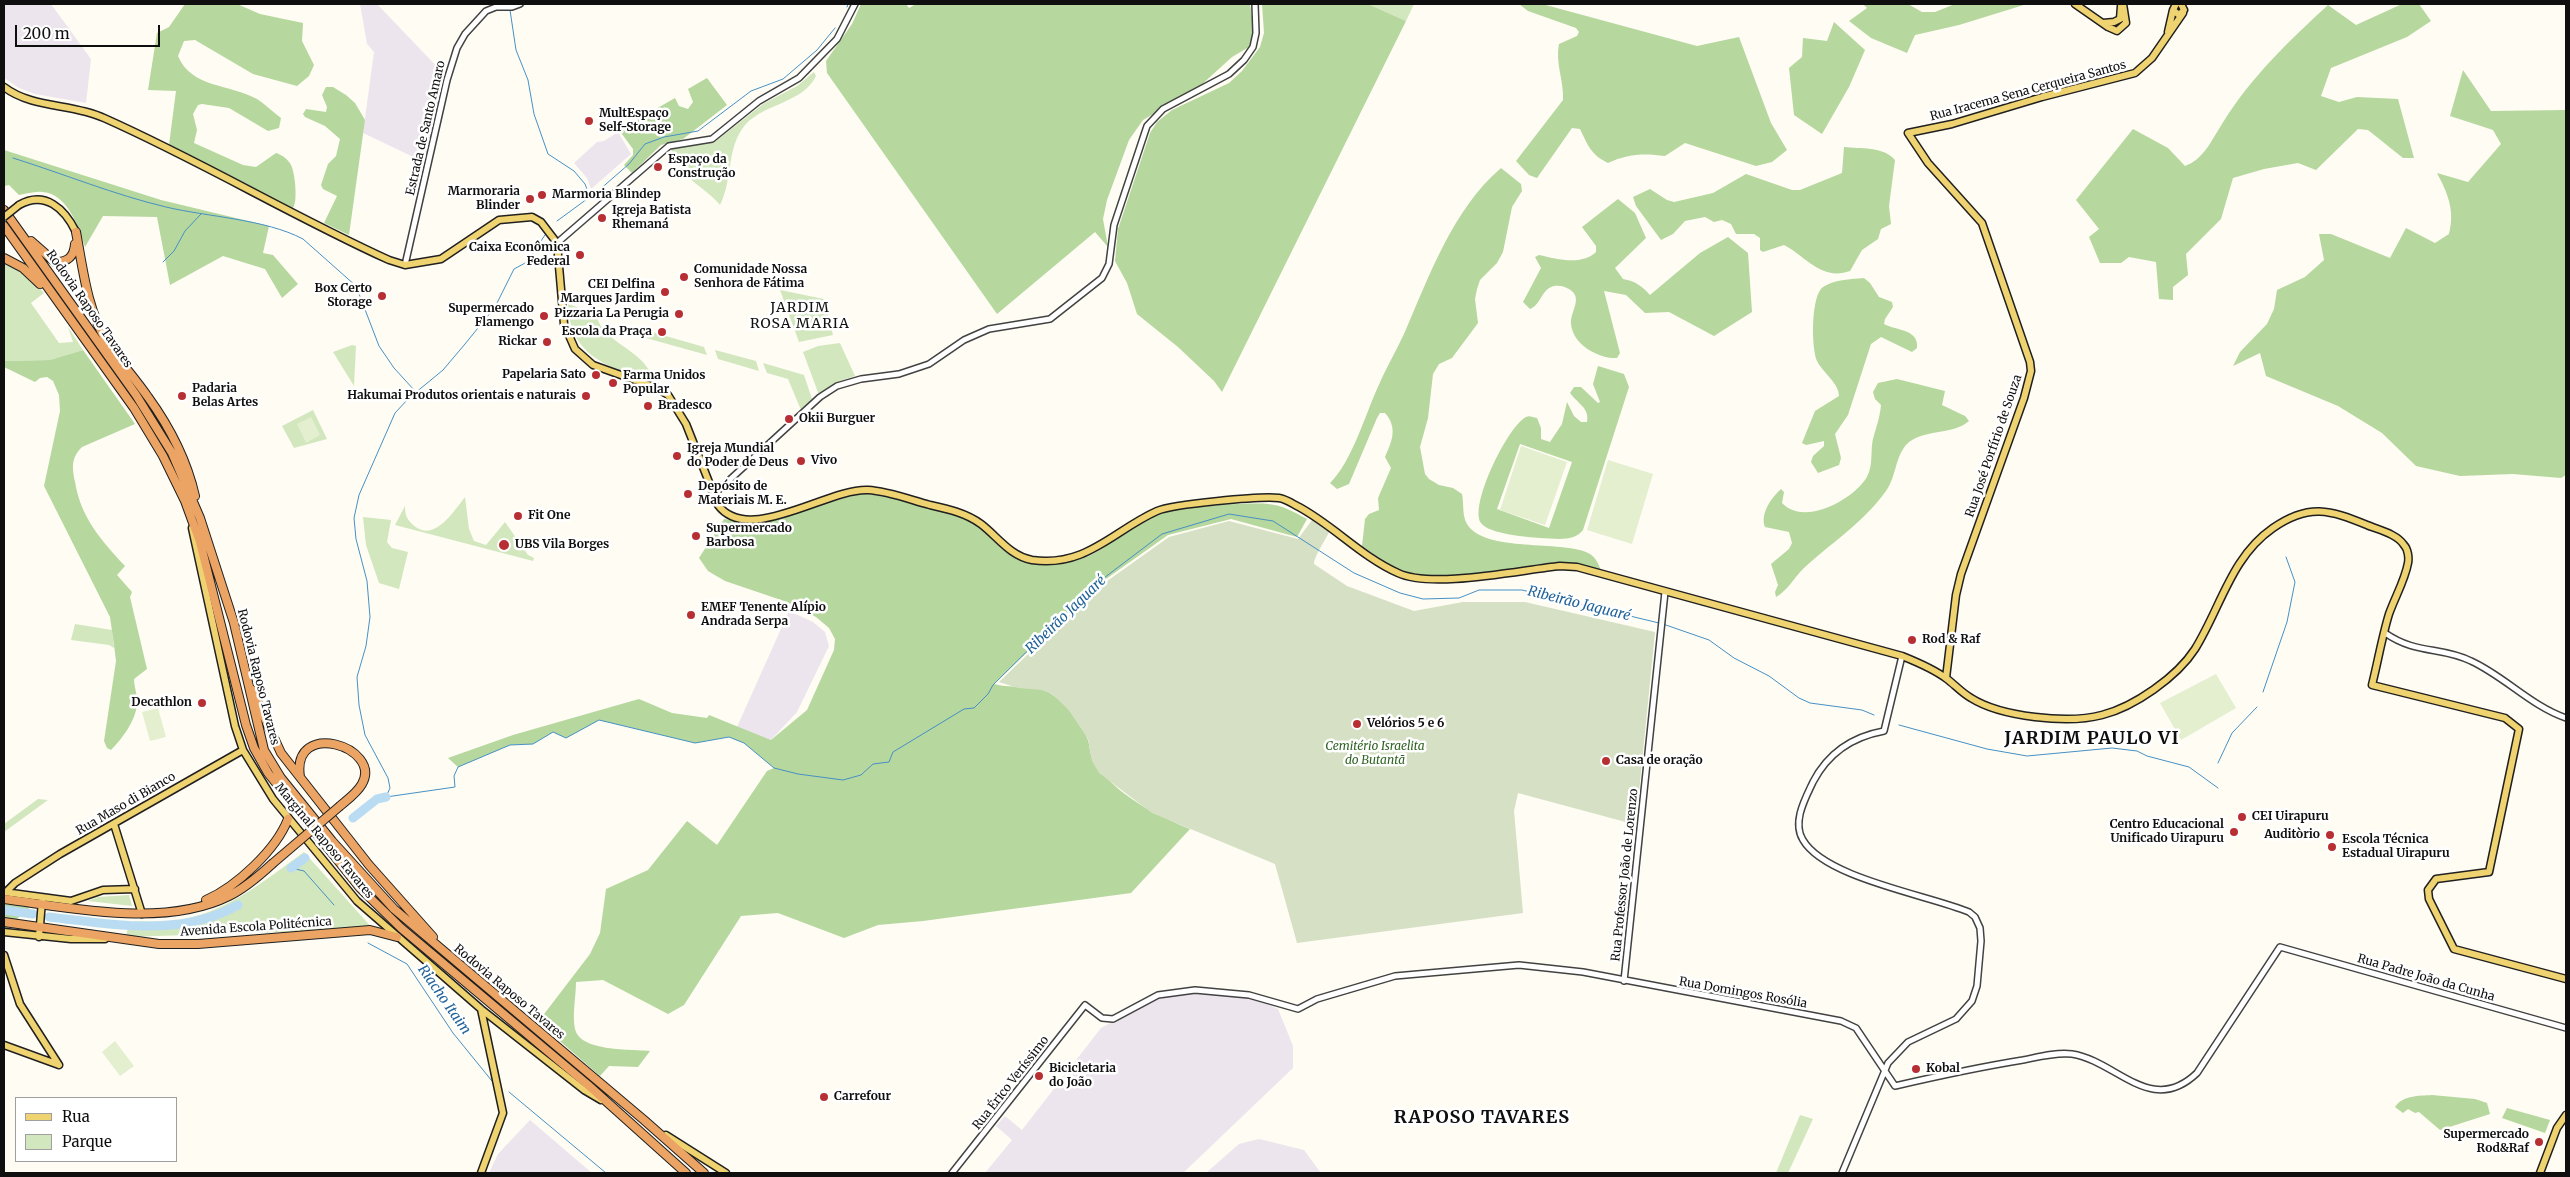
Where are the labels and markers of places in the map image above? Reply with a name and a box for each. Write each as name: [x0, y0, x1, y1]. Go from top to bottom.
place label: MultEspaço Self-Storage: [599, 107, 671, 135]
marker: MultEspaço Self-Storage: [583, 115, 595, 127]
place label: Espaço da Construção: [668, 153, 735, 181]
marker: Espaço da Construção: [652, 161, 664, 173]
place label: Marmoraria Blinder: [448, 185, 520, 213]
place label: Marmoria Blindep: [552, 188, 661, 202]
marker: Marmoria Blindep: [536, 189, 548, 201]
marker: Marmoraria Blinder: [524, 193, 536, 205]
place label: Igreja Batista Rhemaná: [612, 204, 691, 232]
marker: Igreja Batista Rhemaná: [596, 212, 608, 224]
place label: Caixa Econômica Federal: [469, 241, 570, 269]
marker: Caixa Econômica Federal: [574, 249, 586, 261]
place label: Comunidade Nossa Senhora de Fátima: [694, 263, 807, 291]
marker: Comunidade Nossa Senhora de Fátima: [678, 271, 690, 283]
place label: CEI Delfina Marques Jardim: [560, 278, 655, 306]
place label: Box Certo Storage: [315, 282, 372, 310]
marker: CEI Delfina Marques Jardim: [659, 286, 671, 298]
marker: Box Certo Storage: [376, 290, 388, 302]
place label: Supermercado Flamengo: [448, 302, 534, 330]
place label: Pizzaria La Perugia: [554, 307, 669, 321]
marker: Pizzaria La Perugia: [673, 308, 685, 320]
marker: Supermercado Flamengo: [538, 310, 550, 322]
place label: Escola da Praça: [561, 325, 652, 339]
marker: Escola da Praça: [656, 326, 668, 338]
place label: Rickar: [498, 335, 537, 349]
marker: Rickar: [541, 336, 553, 348]
place label: Papelaria Sato: [502, 368, 586, 382]
marker: Papelaria Sato: [590, 369, 602, 381]
place label: Farma Unidos Popular: [623, 369, 705, 397]
marker: Farma Unidos Popular: [607, 377, 619, 389]
place label: Padaria Belas Artes: [192, 382, 258, 410]
place label: Hakumai Produtos orientais e naturais: [347, 389, 576, 403]
marker: Padaria Belas Artes: [176, 390, 188, 402]
marker: Hakumai Produtos orientais e naturais: [580, 390, 592, 402]
place label: Bradesco: [658, 399, 712, 413]
marker: Bradesco: [642, 400, 654, 412]
place label: Okii Burguer: [799, 412, 875, 426]
marker: Okii Burguer: [783, 413, 795, 425]
place label: Igreja Mundial do Poder de Deus: [687, 442, 788, 470]
marker: Igreja Mundial do Poder de Deus: [671, 450, 683, 462]
place label: Vivo: [811, 454, 837, 468]
marker: Vivo: [795, 455, 807, 467]
place label: Depósito de Materiais M. E.: [698, 480, 787, 508]
marker: Depósito de Materiais M. E.: [682, 488, 694, 500]
place label: Fit One: [528, 509, 570, 523]
marker: Fit One: [512, 510, 524, 522]
place label: Supermercado Barbosa: [706, 522, 792, 550]
marker: Supermercado Barbosa: [690, 530, 702, 542]
marker: UBS Vila Borges: [497, 538, 511, 552]
place label: UBS Vila Borges: [515, 538, 609, 552]
place label: EMEF Tenente Alípio Andrada Serpa: [701, 601, 826, 629]
marker: EMEF Tenente Alípio Andrada Serpa: [685, 609, 697, 621]
place label: Rod & Raf: [1922, 633, 1980, 647]
marker: Rod & Raf: [1906, 634, 1918, 646]
place label: Decathlon: [131, 696, 192, 710]
marker: Decathlon: [196, 697, 208, 709]
place label: Velórios 5 e 6: [1367, 717, 1444, 731]
marker: Velórios 5 e 6: [1351, 718, 1363, 730]
place label: Casa de oração: [1616, 754, 1703, 768]
marker: Casa de oração: [1600, 755, 1612, 767]
place label: CEI Uirapuru: [2252, 810, 2329, 824]
marker: CEI Uirapuru: [2236, 811, 2248, 823]
place label: Centro Educacional Unificado Uirapuru: [2110, 818, 2224, 846]
marker: Centro Educacional Unificado Uirapuru: [2228, 826, 2240, 838]
place label: Auditòrio: [2264, 828, 2320, 842]
marker: Auditòrio: [2324, 829, 2336, 841]
place label: Escola Técnica Estadual Uirapuru: [2342, 833, 2450, 861]
marker: Escola Técnica Estadual Uirapuru: [2326, 841, 2338, 853]
place label: Bicicletaria do João: [1049, 1062, 1116, 1090]
place label: Kobal: [1926, 1062, 1960, 1076]
marker: Kobal: [1910, 1063, 1922, 1075]
marker: Bicicletaria do João: [1033, 1070, 1045, 1082]
place label: Carrefour: [834, 1090, 891, 1104]
marker: Carrefour: [818, 1091, 830, 1103]
place label: Supermercado Rod&Raf: [2443, 1128, 2529, 1156]
marker: Supermercado Rod&Raf: [2533, 1136, 2545, 1148]

